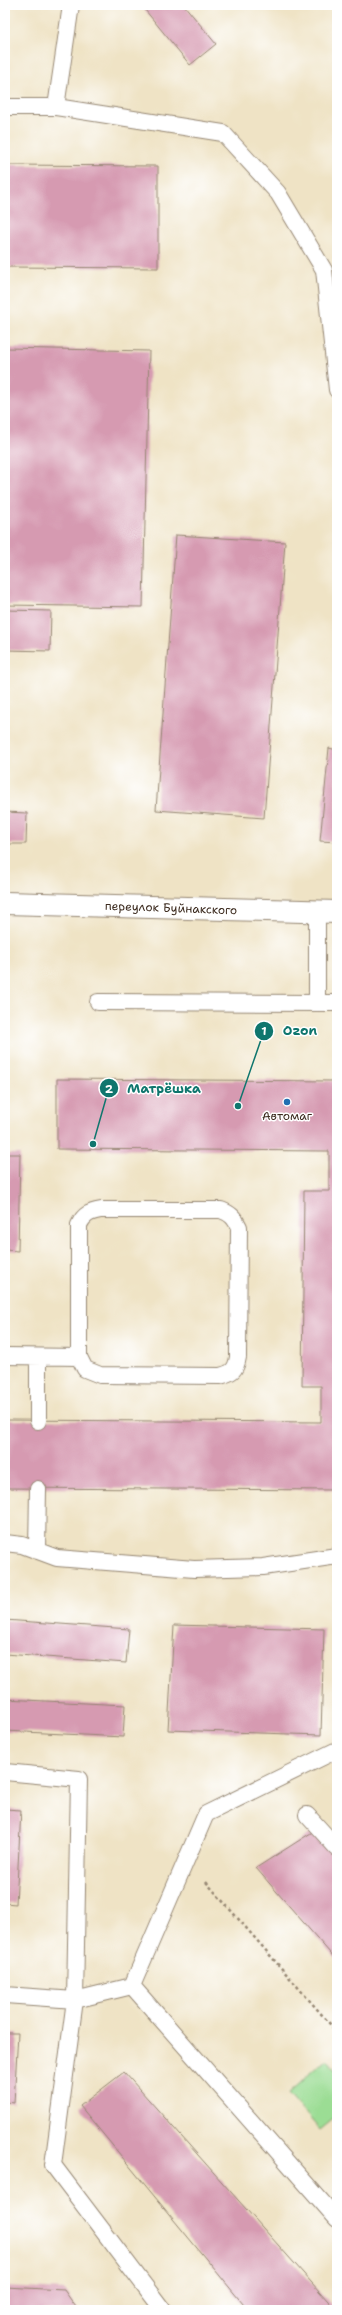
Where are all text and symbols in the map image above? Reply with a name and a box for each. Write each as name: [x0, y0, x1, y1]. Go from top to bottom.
street label: переулок Буйнакского: [105, 898, 237, 918]
callout: Ozon: [254, 1018, 325, 1043]
text: Ozon: [283, 1022, 317, 1039]
text: 1: [261, 1023, 267, 1039]
callout: Матрёшка: [99, 1076, 209, 1101]
text: Матрёшка: [127, 1080, 201, 1097]
text: 2: [105, 1081, 114, 1097]
marker: Автомаг: [282, 1097, 292, 1107]
place label: Автомаг: [262, 1108, 313, 1124]

